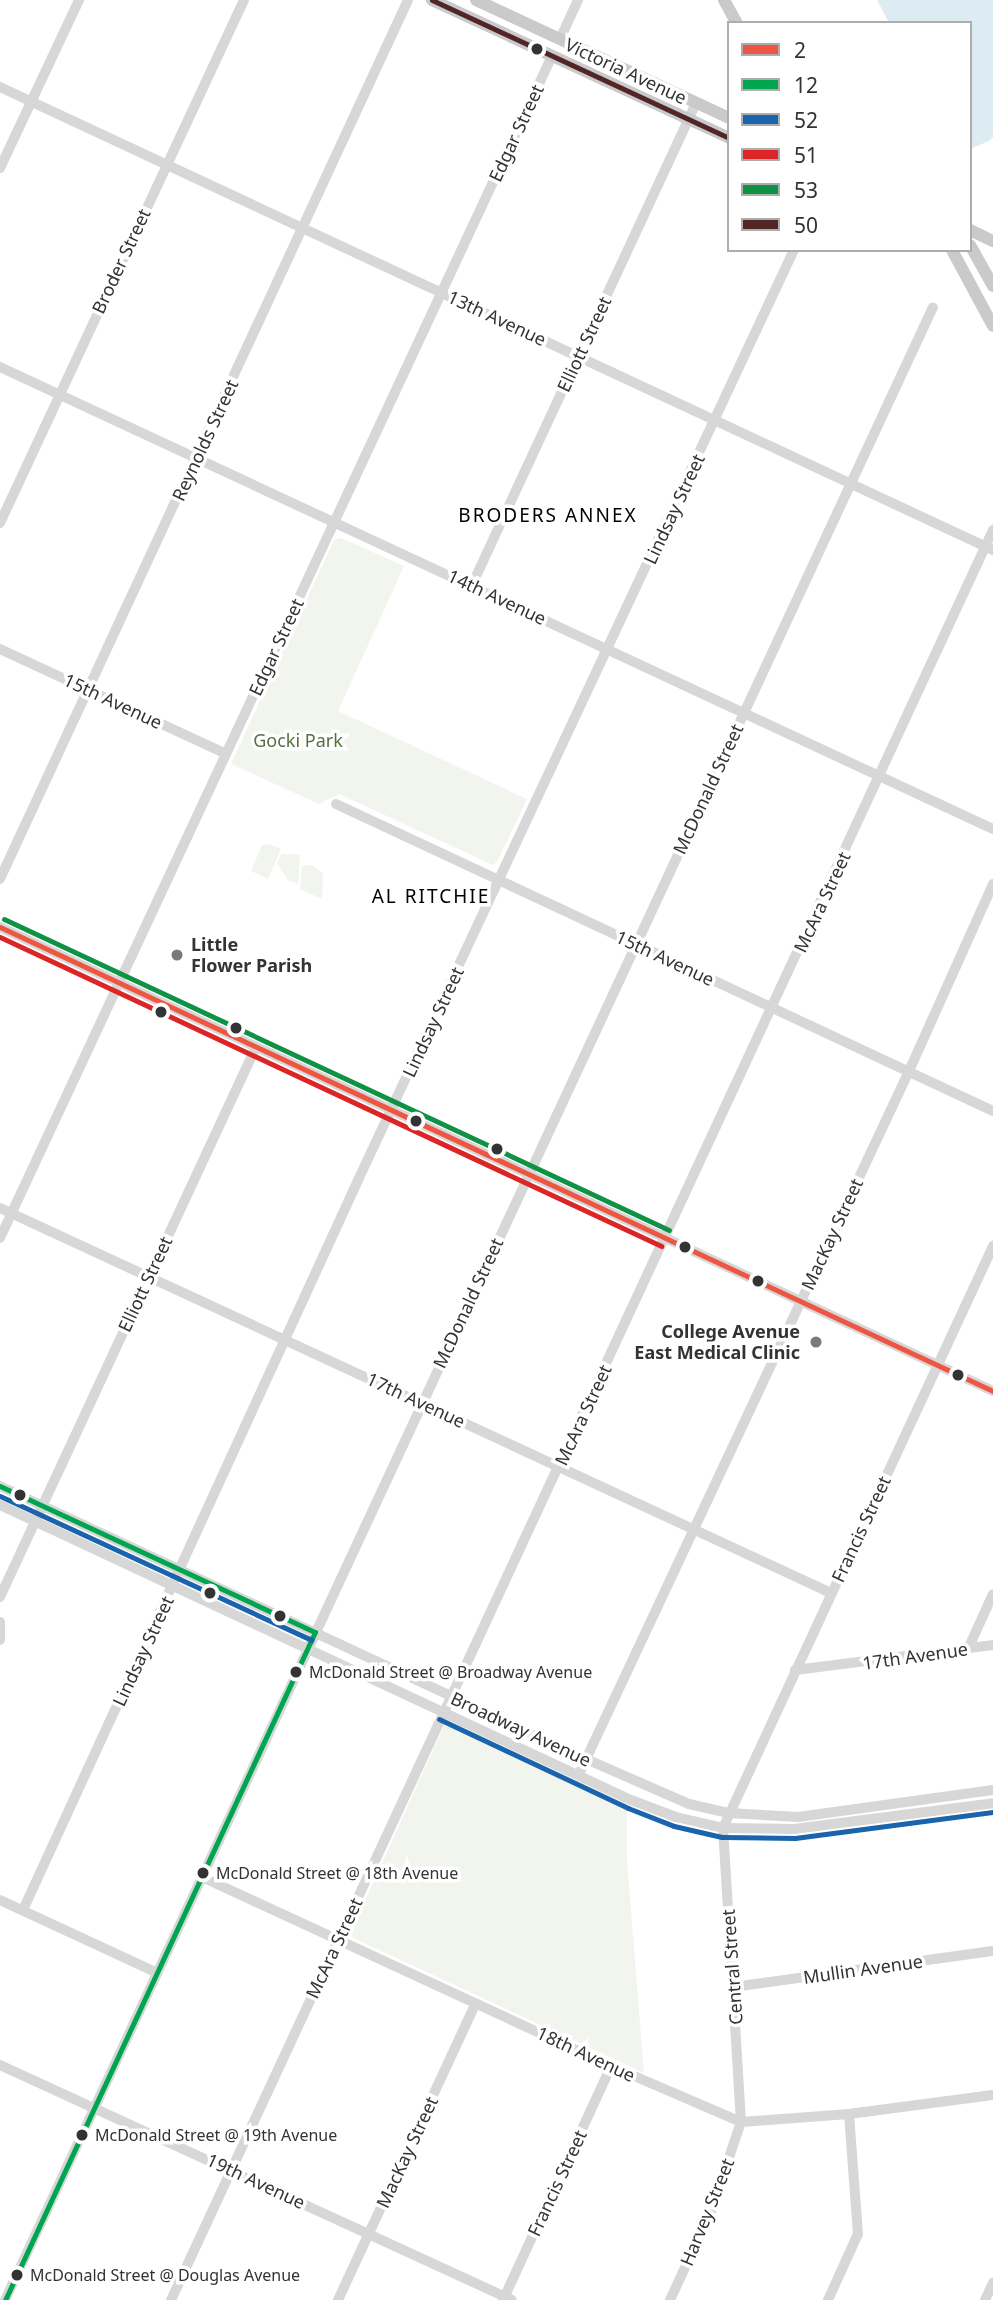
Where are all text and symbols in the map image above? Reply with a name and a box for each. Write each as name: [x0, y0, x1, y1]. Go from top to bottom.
legend: [727, 21, 972, 252]
street label: Victoria Avenue: [562, 33, 690, 109]
text: 2: [794, 36, 806, 64]
unlabelled marker: [530, 42, 544, 56]
text: 12: [794, 71, 818, 99]
street label: Edgar Street: [484, 81, 548, 185]
text: 52: [794, 106, 818, 134]
text: 51: [794, 141, 818, 169]
text: 53: [794, 176, 818, 204]
street label: Broder Street: [87, 205, 155, 317]
text: 50: [794, 211, 818, 239]
street label: 13th Avenue: [444, 286, 550, 350]
street label: Elliott Street: [552, 293, 616, 395]
street label: Reynolds Street: [167, 376, 243, 504]
street label: Lindsay Street: [639, 450, 709, 568]
district label: BRODERS ANNEX: [460, 505, 636, 527]
street label: 14th Avenue: [444, 565, 550, 629]
street label: Edgar Street: [244, 595, 308, 699]
street label: 15th Avenue: [60, 669, 166, 733]
street label: McDonald Street: [668, 721, 748, 857]
park label: Gocki Park: [253, 729, 343, 751]
street label: McAra Street: [789, 848, 855, 956]
district label: AL RITCHIE: [373, 886, 489, 908]
street label: 15th Avenue: [612, 926, 718, 990]
place label: Little Flower Parish: [191, 934, 312, 976]
marker: Little Flower Parish: [169, 947, 185, 963]
street label: Lindsay Street: [398, 963, 468, 1081]
unlabelled marker: [154, 1005, 168, 1019]
unlabelled marker: [229, 1021, 243, 1035]
unlabelled marker: [409, 1114, 423, 1128]
unlabelled marker: [490, 1142, 504, 1156]
street label: MacKay Street: [797, 1175, 867, 1293]
street label: Elliott Street: [113, 1233, 177, 1335]
street label: McDonald Street: [428, 1235, 508, 1371]
unlabelled marker: [678, 1240, 692, 1254]
unlabelled marker: [751, 1274, 765, 1288]
place label: College Avenue East Medical Clinic: [634, 1321, 800, 1364]
marker: College Avenue East Medical Clinic: [806, 1332, 826, 1352]
street label: McAra Street: [550, 1361, 616, 1469]
street label: 17th Avenue: [363, 1368, 469, 1432]
unlabelled marker: [951, 1368, 965, 1382]
street label: Francis Street: [827, 1473, 895, 1585]
unlabelled marker: [13, 1488, 27, 1502]
unlabelled marker: [203, 1586, 217, 1600]
street label: Lindsay Street: [108, 1592, 178, 1710]
unlabelled marker: [273, 1609, 287, 1623]
street label: 17th Avenue: [861, 1638, 969, 1674]
place label: McDonald Street @ Broadway Avenue: [309, 1662, 592, 1682]
marker: McDonald Street @ Broadway Avenue: [289, 1665, 303, 1679]
street label: Broadway Avenue: [447, 1687, 595, 1771]
place label: McDonald Street @ 18th Avenue: [216, 1863, 458, 1883]
marker: McDonald Street @ 18th Avenue: [196, 1866, 210, 1880]
street label: McAra Street: [301, 1894, 367, 2002]
street label: Central Street: [717, 1908, 747, 2026]
street label: Mullin Avenue: [802, 1950, 924, 1988]
street label: 18th Avenue: [533, 2022, 639, 2086]
street label: MacKay Street: [372, 2093, 442, 2211]
place label: McDonald Street @ 19th Avenue: [95, 2125, 337, 2145]
street label: Francis Street: [523, 2127, 591, 2239]
marker: McDonald Street @ 19th Avenue: [75, 2128, 89, 2142]
street label: 19th Avenue: [203, 2149, 309, 2213]
street label: Harvey Street: [676, 2155, 738, 2269]
place label: McDonald Street @ Douglas Avenue: [30, 2265, 300, 2285]
marker: McDonald Street @ Douglas Avenue: [10, 2268, 24, 2282]

